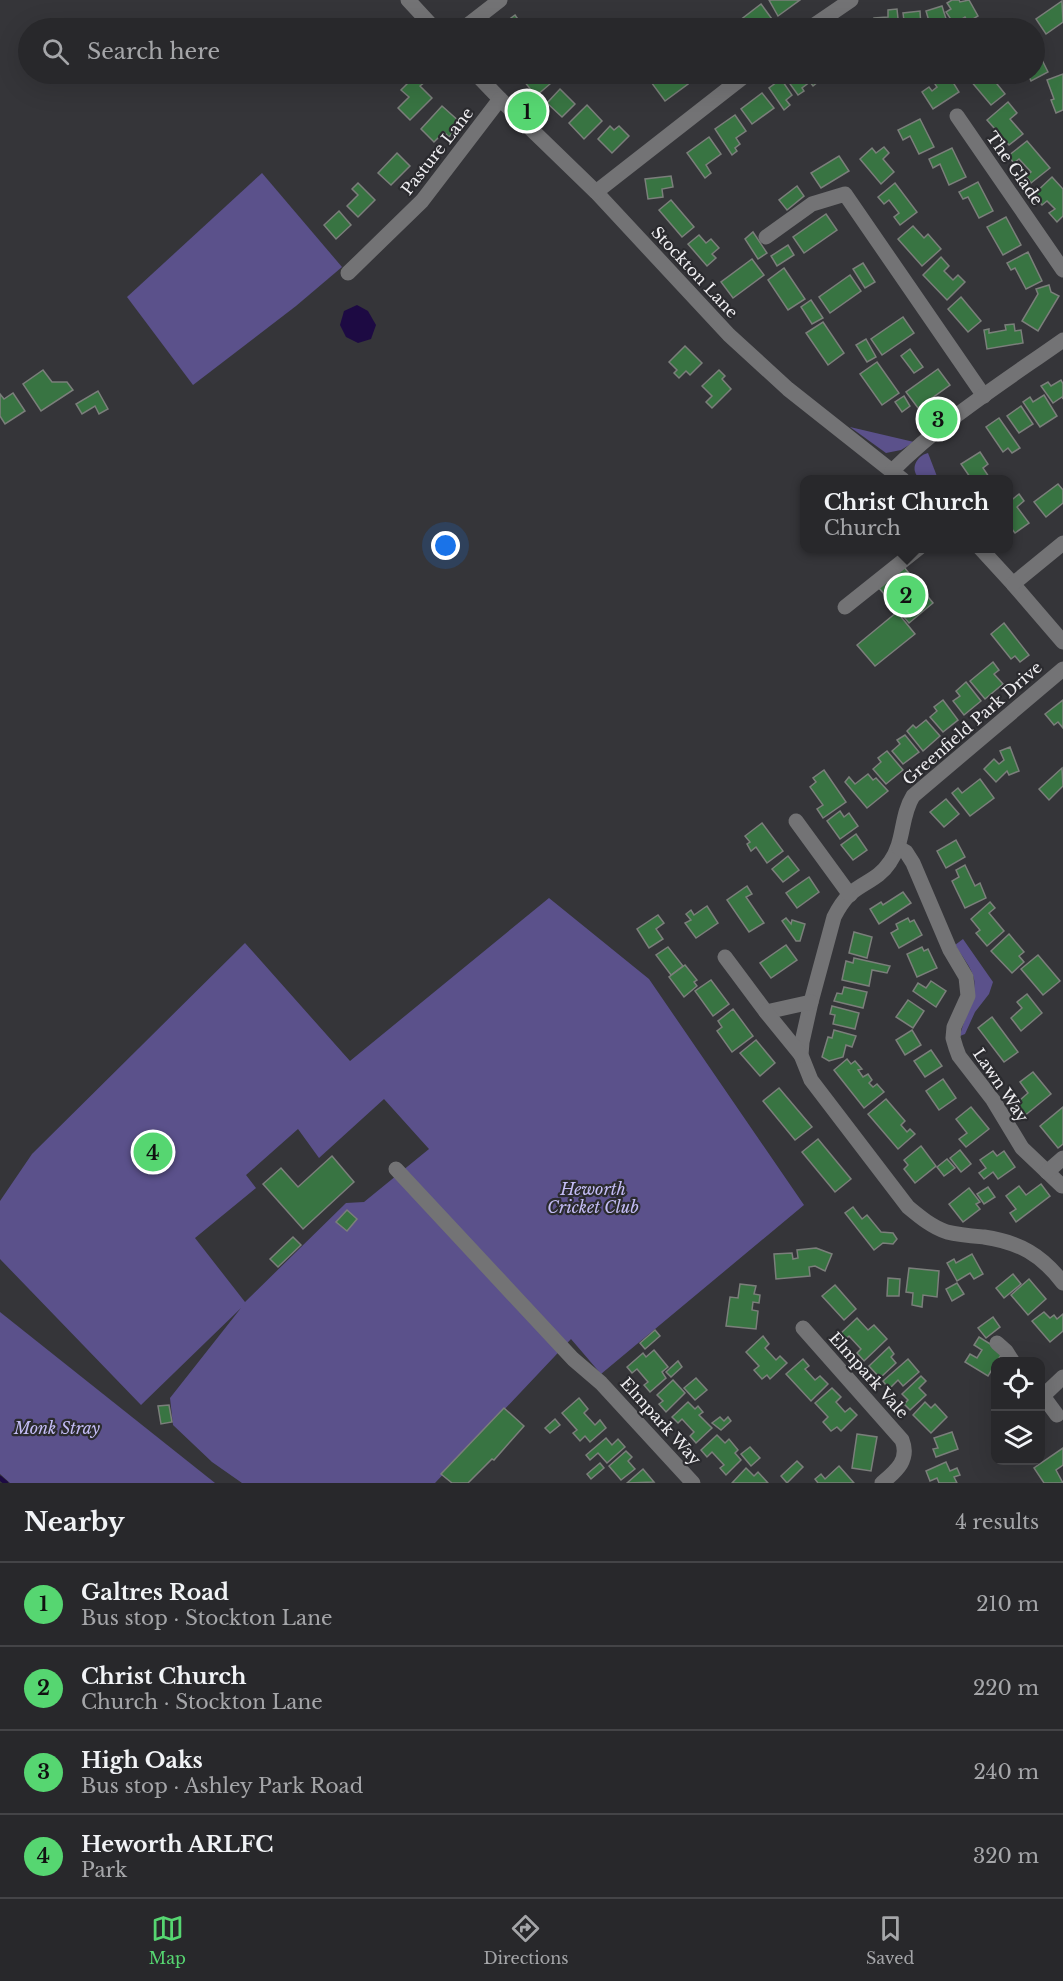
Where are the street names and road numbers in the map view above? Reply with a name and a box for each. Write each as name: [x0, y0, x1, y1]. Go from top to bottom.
street label: Pasture Lane: [397, 103, 477, 199]
street label: The Glade: [982, 127, 1048, 209]
street label: Stockton Lane: [647, 222, 743, 322]
street label: Greenfield Park Drive: [898, 657, 1046, 789]
street label: Lawn Way: [969, 1044, 1033, 1126]
street label: Elmpark Vale: [825, 1328, 913, 1422]
street label: Elmpark Way: [616, 1373, 706, 1470]

